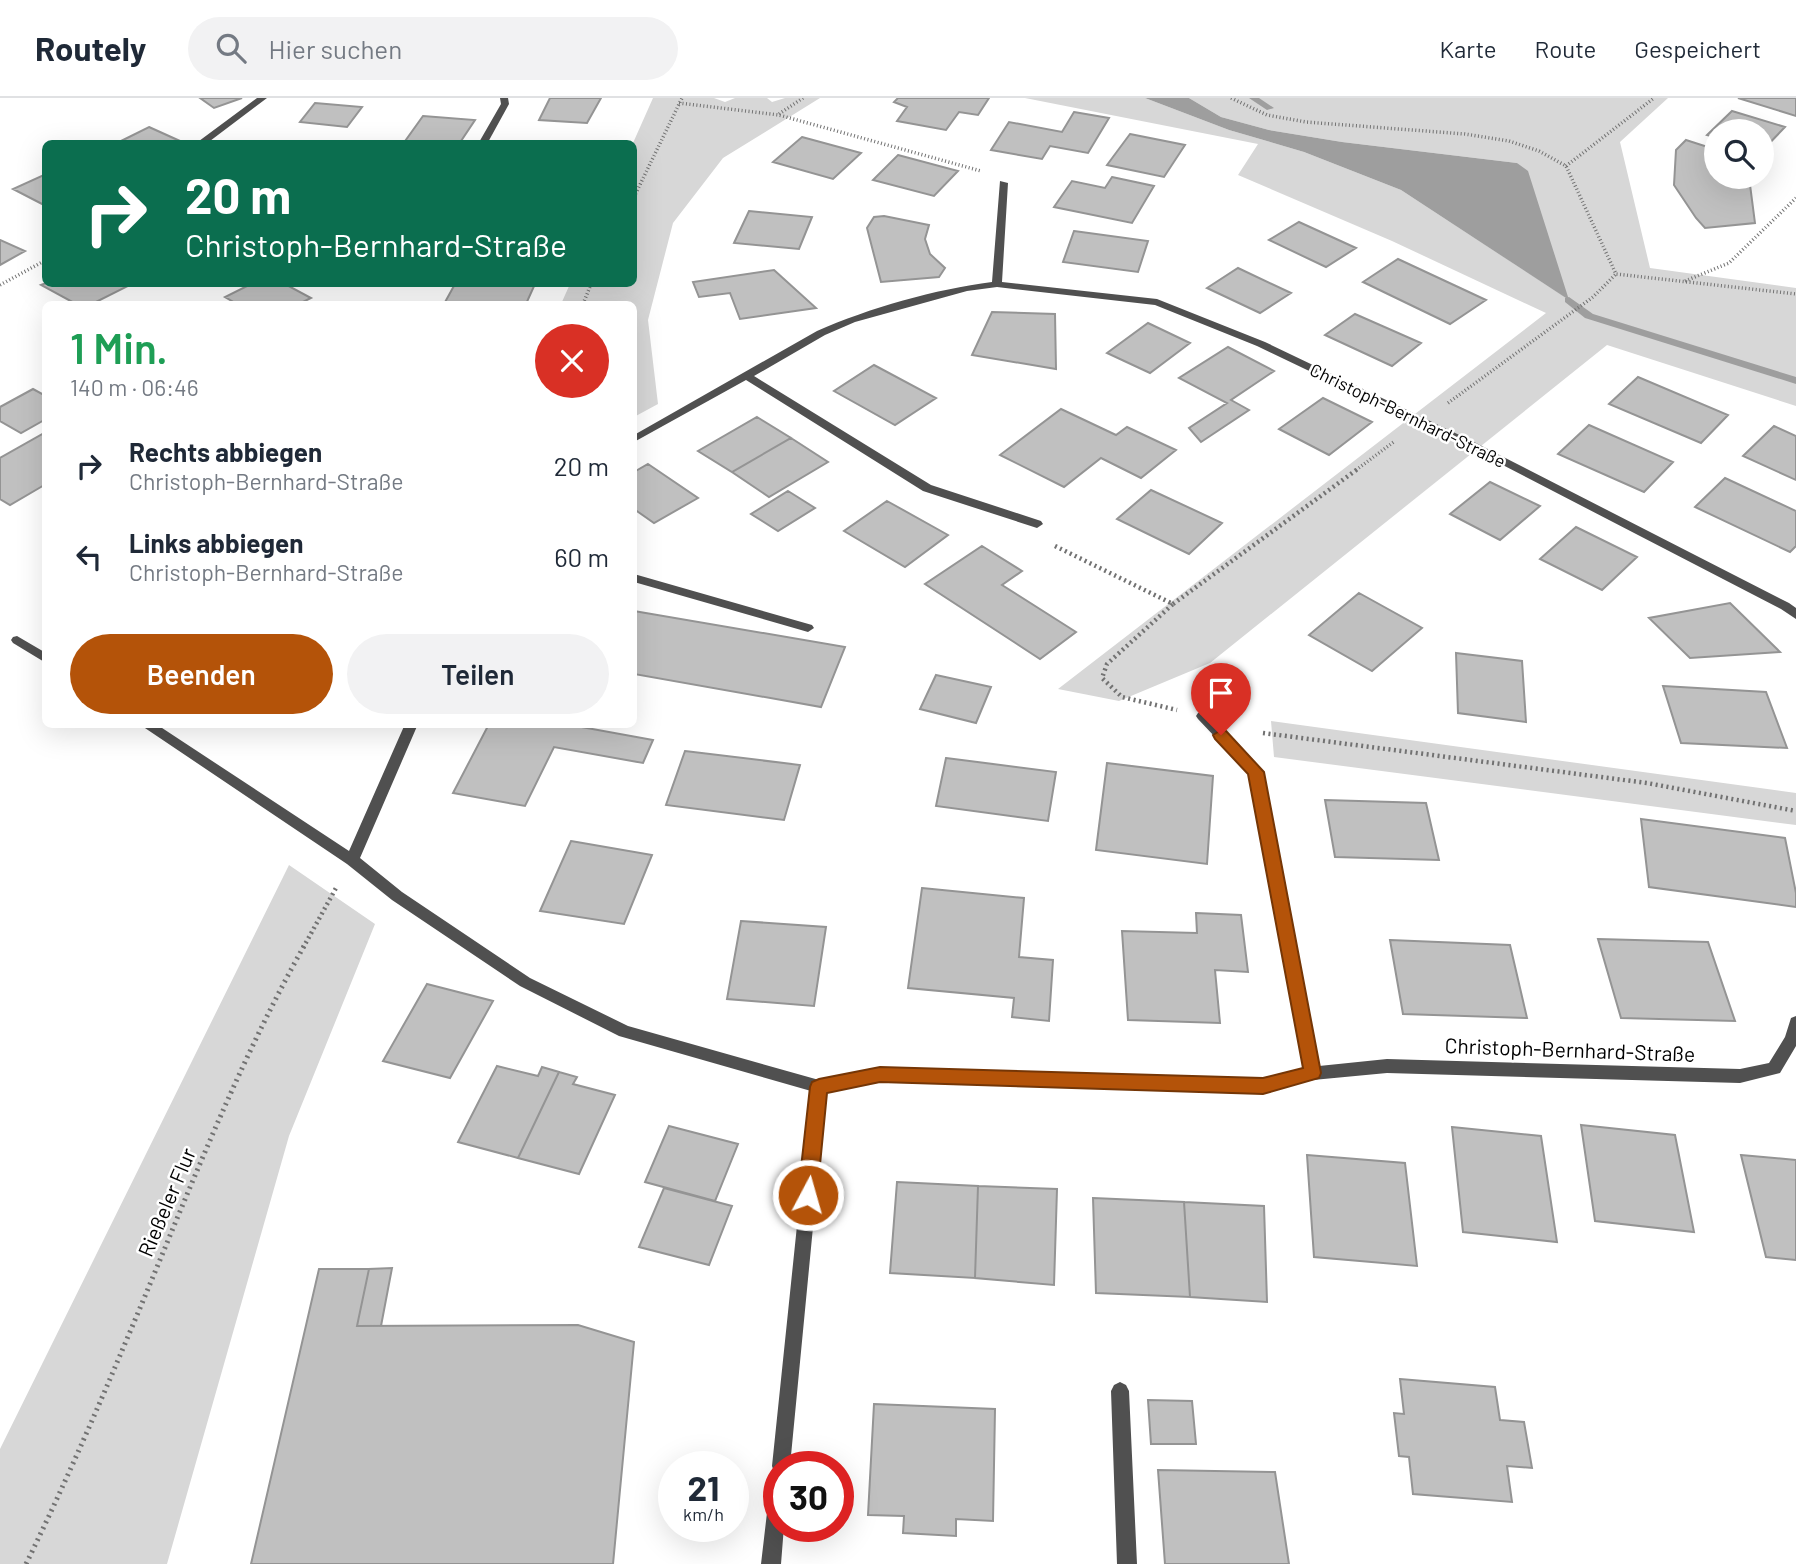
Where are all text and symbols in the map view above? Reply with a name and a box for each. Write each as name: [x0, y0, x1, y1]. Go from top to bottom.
search box: [188, 17, 678, 80]
text: Routely: [35, 28, 146, 68]
icon: search: [212, 29, 250, 67]
text: Hier suchen: [268, 33, 402, 64]
text: Karte: [1439, 34, 1497, 63]
text: Route: [1535, 34, 1596, 63]
text: Gespeichert: [1634, 34, 1761, 63]
map controls: [1704, 119, 1774, 189]
button: search: [1704, 119, 1774, 189]
text: 20 m: [185, 165, 291, 224]
icon: right: [70, 168, 161, 259]
text: Christoph-Bernhard-Straße: [185, 225, 567, 263]
text: 1 Min.: [70, 322, 168, 372]
button: close: [535, 324, 609, 398]
street label: Christoph-Bernhard-Straße: [1307, 358, 1509, 472]
text: 140 m · 06:46: [70, 373, 199, 401]
text: Rechts abbiegen: [129, 436, 322, 467]
icon: right: [70, 447, 108, 485]
text: 20 m: [554, 450, 609, 481]
text: Christoph-Bernhard-Straße: [129, 467, 404, 495]
text: Links abbiegen: [129, 527, 303, 558]
icon: left: [70, 538, 108, 576]
text: 60 m: [554, 541, 609, 572]
text: Christoph-Bernhard-Straße: [129, 558, 404, 586]
button: Beenden: [70, 634, 333, 714]
button: Teilen: [347, 634, 609, 714]
pin: [1191, 663, 1251, 735]
icon: arrive: [1202, 674, 1240, 712]
street label: Christoph-Bernhard-Straße: [1444, 1032, 1696, 1066]
street label: Rießeler Flur: [132, 1143, 200, 1260]
position arrow: [771, 1158, 845, 1232]
speed limit sign: 30: [763, 1451, 854, 1542]
text: 21: [688, 1466, 719, 1508]
text: km/h: [683, 1503, 724, 1525]

